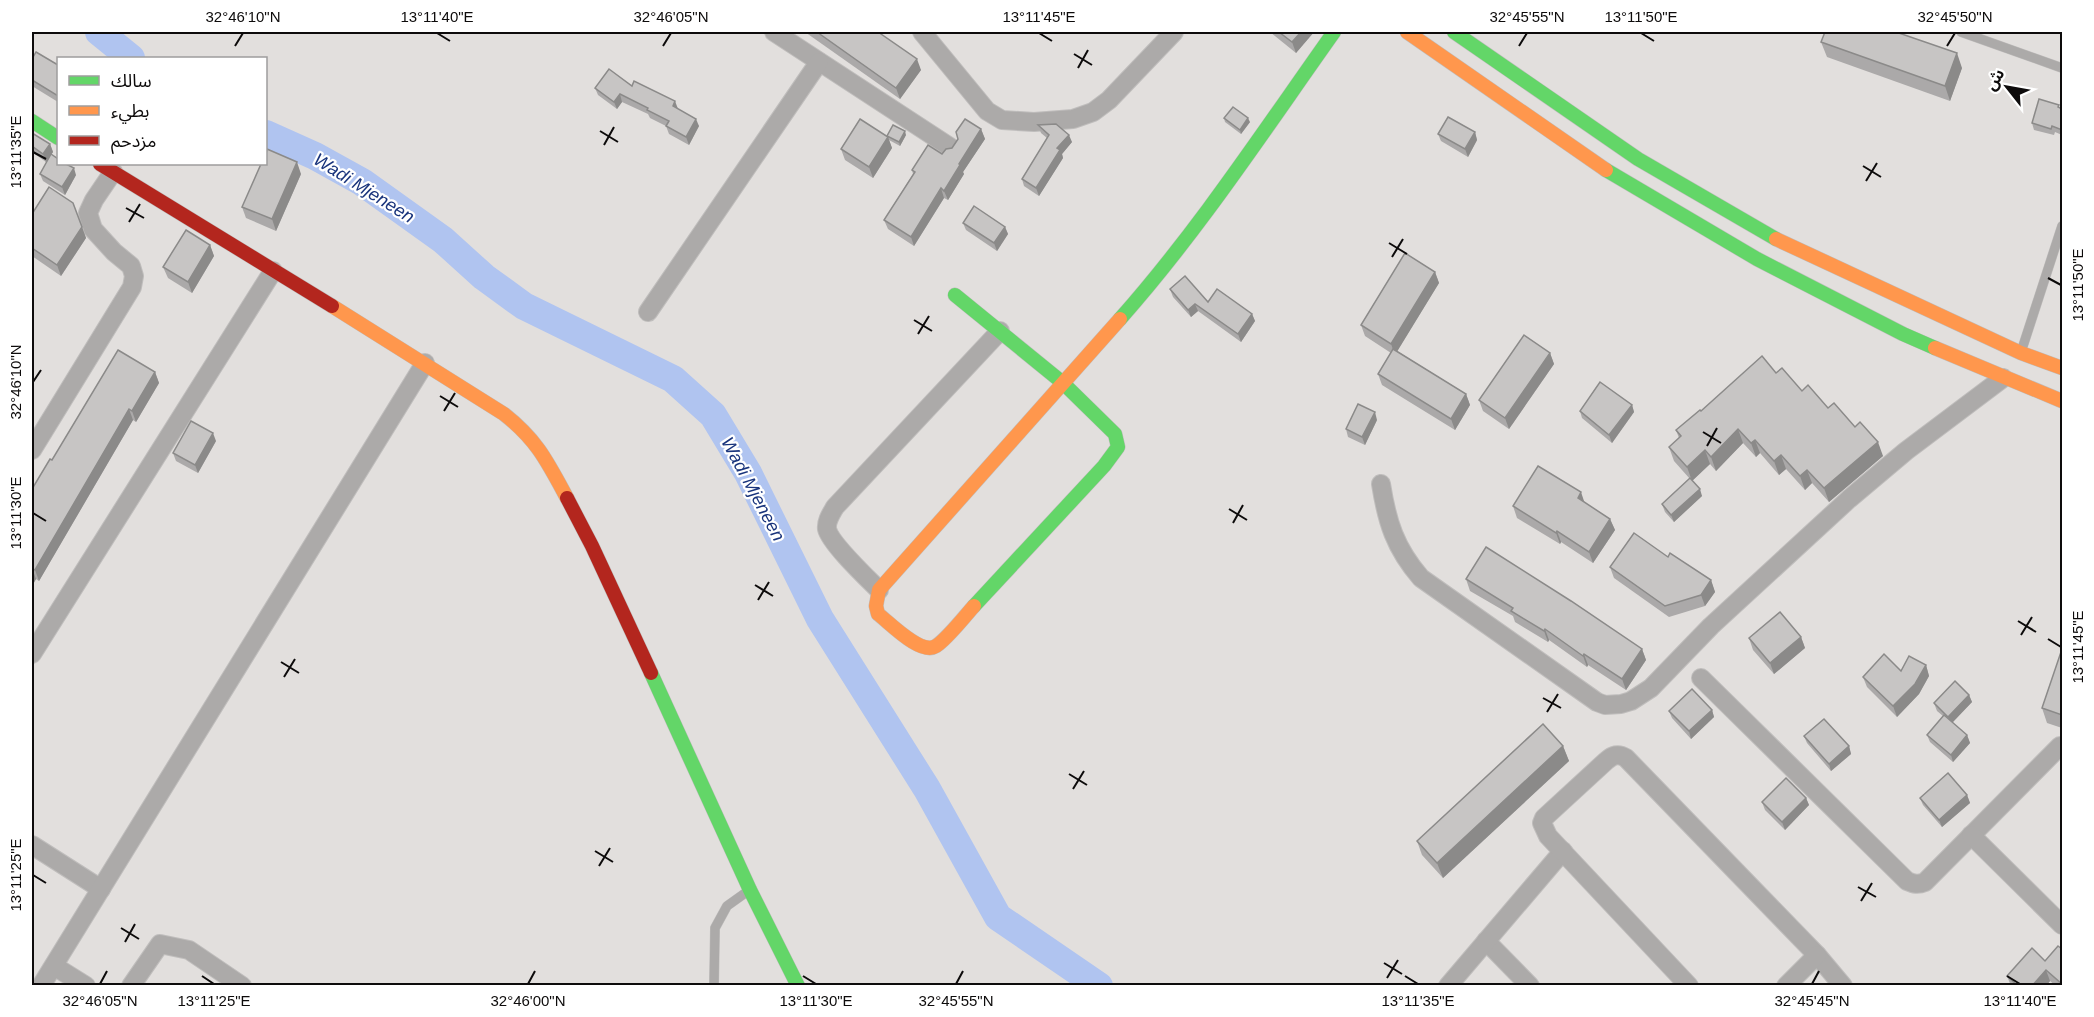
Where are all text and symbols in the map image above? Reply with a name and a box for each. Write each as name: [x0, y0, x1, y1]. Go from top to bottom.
text: 32°46'10"N: [205, 8, 281, 25]
text: 13°11'40"E: [400, 8, 474, 25]
text: 32°46'05"N: [633, 8, 709, 25]
text: 13°11'45"E: [1002, 8, 1076, 25]
text: 32°45'55"N: [1489, 8, 1565, 25]
text: 13°11'50"E: [1604, 8, 1678, 25]
text: 32°45'50"N: [1917, 8, 1993, 25]
legend: [57, 57, 267, 165]
north arrow: [1977, 57, 2037, 117]
text: ش: [1982, 66, 2008, 94]
text: سالك: [111, 71, 152, 91]
text: بطيء: [111, 101, 149, 124]
text: 13°11'35"E: [7, 115, 24, 189]
text: مزدحم: [111, 131, 156, 154]
water label: Wadi Mjeneen: [310, 149, 418, 227]
text: 13°11'50"E: [2069, 248, 2086, 322]
text: 32°46'10"N: [7, 344, 24, 420]
water label: Wadi Mjeneen: [717, 434, 789, 544]
text: 13°11'30"E: [7, 476, 24, 550]
text: 13°11'45"E: [2069, 610, 2086, 684]
text: 13°11'25"E: [7, 838, 24, 912]
text: 32°46'05"N: [62, 992, 138, 1009]
text: 13°11'25"E: [177, 992, 251, 1009]
text: 32°46'00"N: [490, 992, 566, 1009]
text: 13°11'30"E: [779, 992, 853, 1009]
text: 32°45'55"N: [918, 992, 994, 1009]
text: 13°11'35"E: [1381, 992, 1455, 1009]
text: 32°45'45"N: [1774, 992, 1850, 1009]
text: 13°11'40"E: [1983, 992, 2057, 1009]

